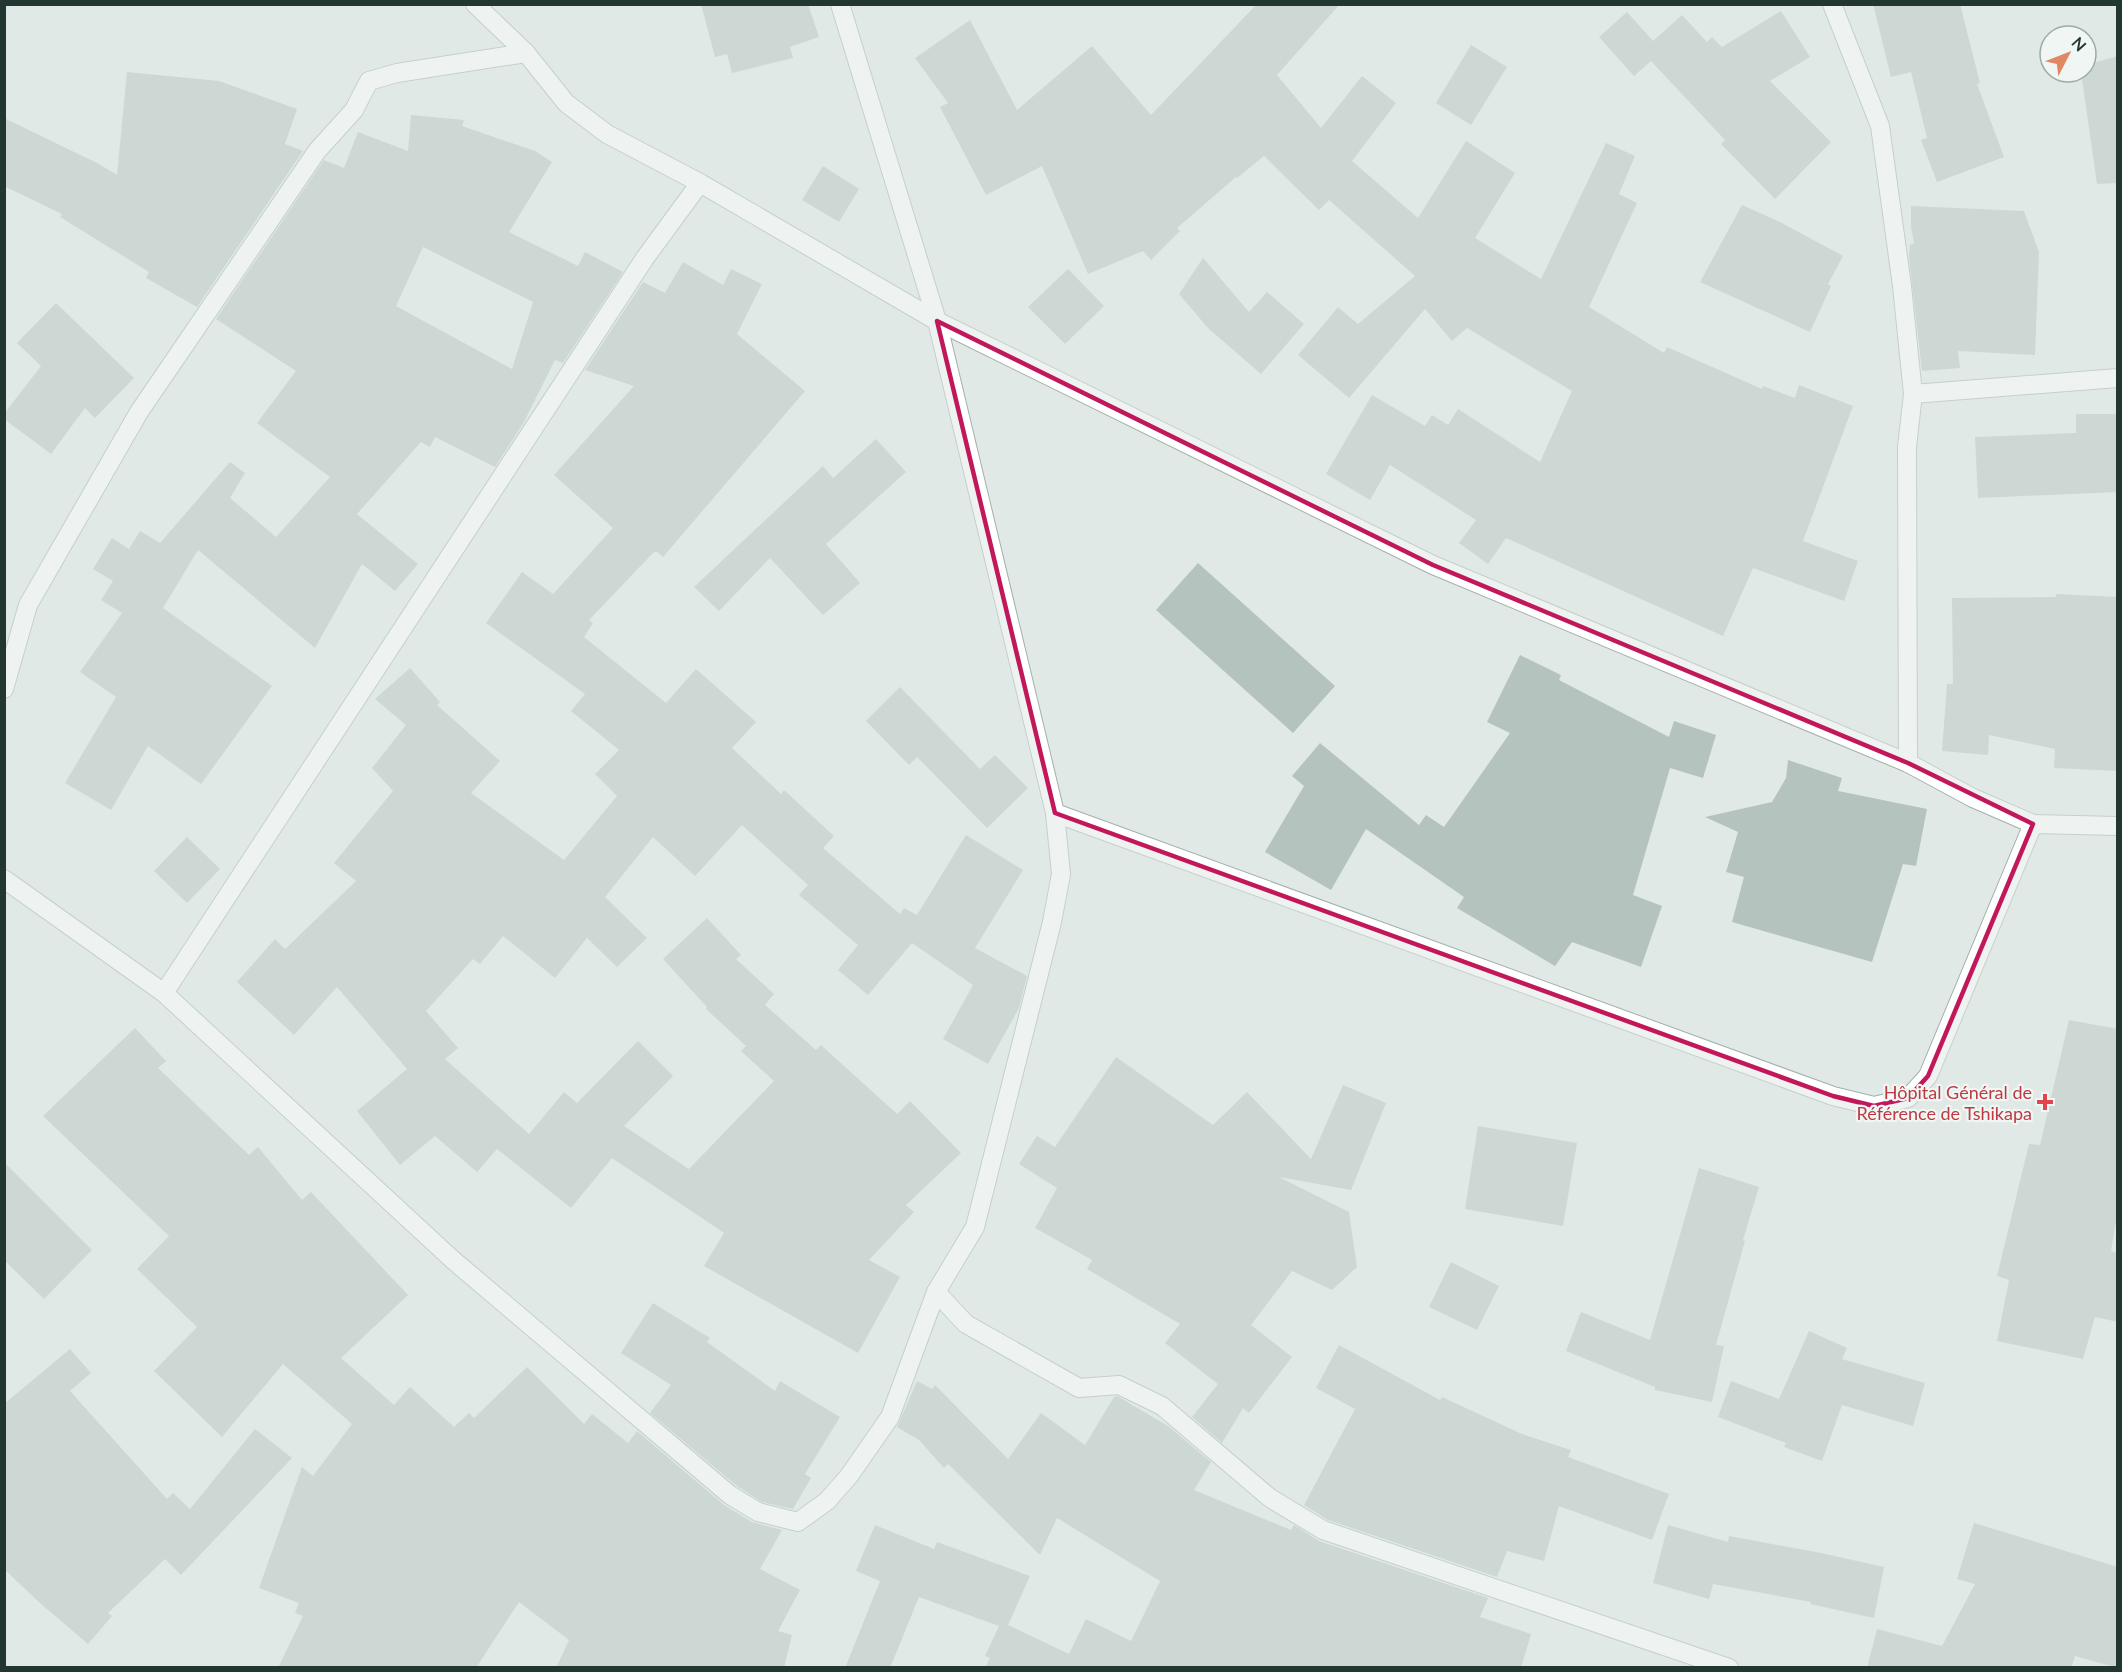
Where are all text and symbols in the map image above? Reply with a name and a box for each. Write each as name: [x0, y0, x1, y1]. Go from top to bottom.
north arrow: [2038, 24, 2098, 84]
text: N: [2068, 33, 2091, 55]
place label: Hôpital Général de Référence de Tshikapa: [1857, 1081, 2032, 1124]
marker: Hôpital Général de Référence de Tshikapa: [2036, 1093, 2054, 1111]

